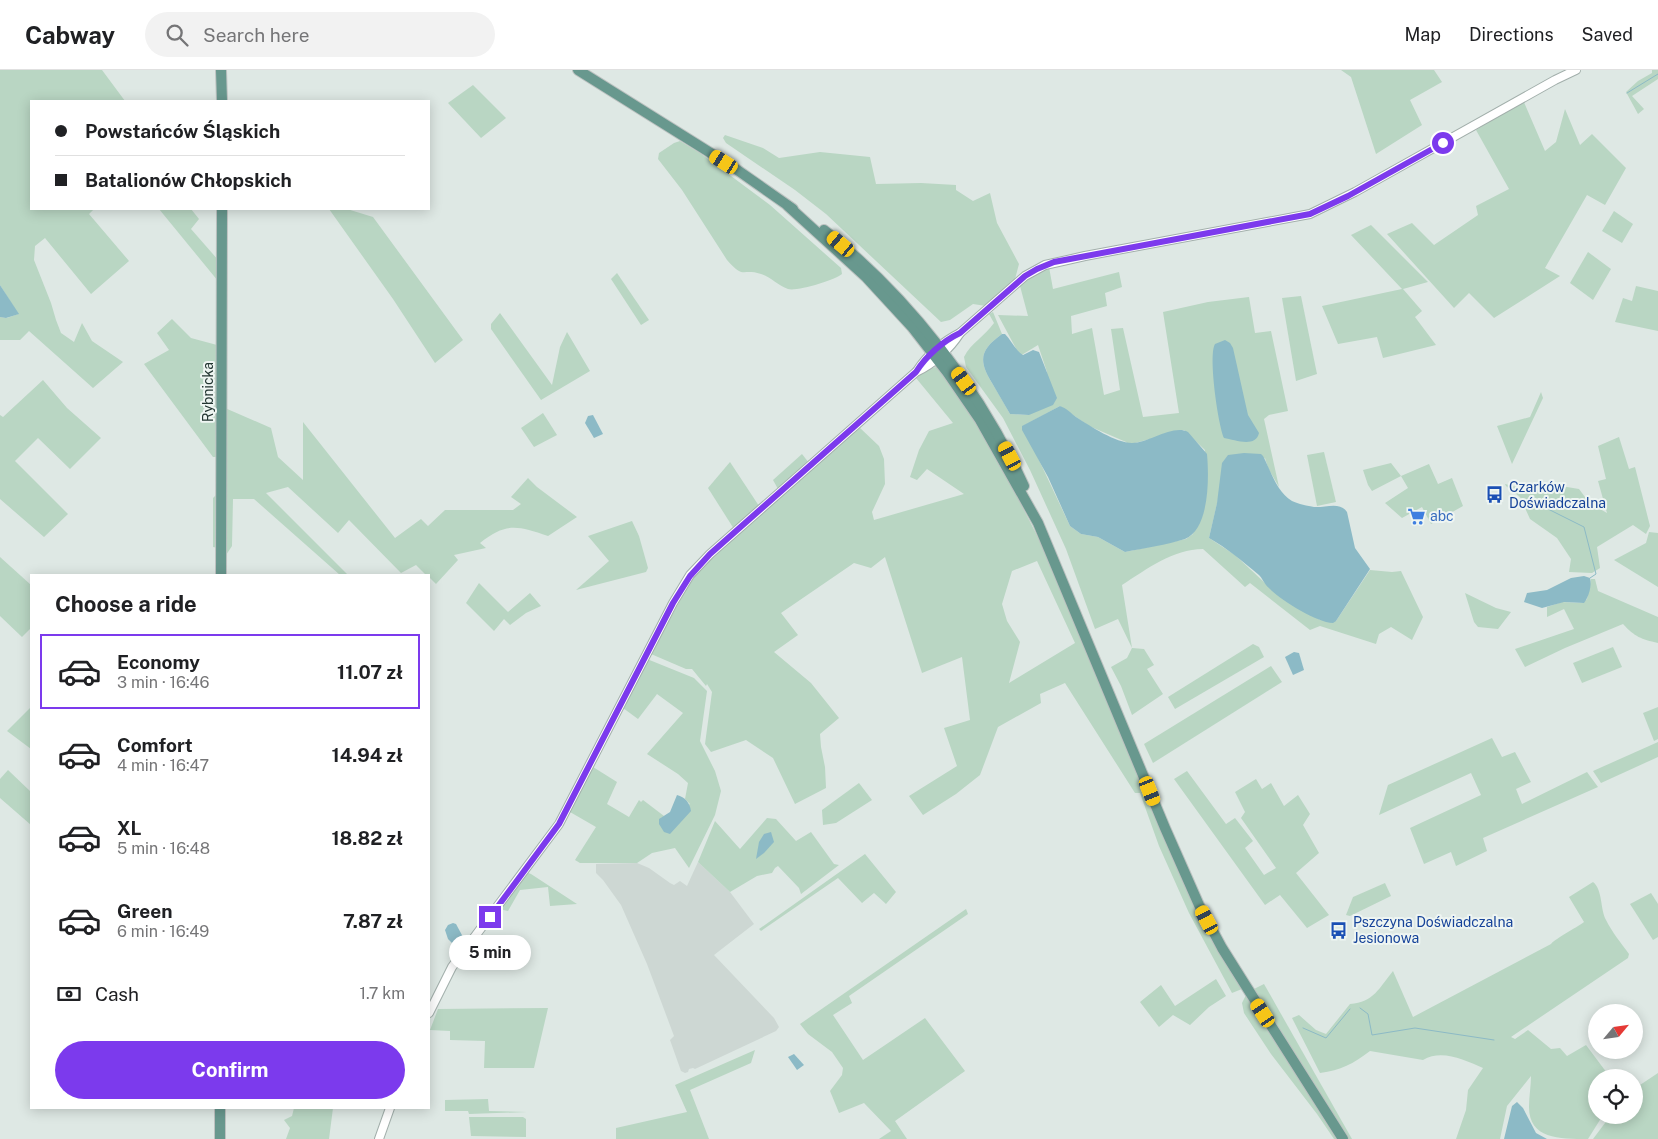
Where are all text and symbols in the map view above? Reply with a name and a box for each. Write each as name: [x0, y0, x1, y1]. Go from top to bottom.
search box: [145, 12, 495, 57]
text: Cabway: [25, 21, 115, 49]
icon: search: [163, 21, 191, 49]
text: Search here: [203, 24, 310, 46]
text: Map: [1404, 24, 1441, 45]
text: Directions: [1469, 24, 1554, 45]
text: Saved: [1582, 24, 1633, 45]
text: Powstańców Śląskich: [85, 120, 280, 142]
route start: [1432, 132, 1454, 154]
car: [707, 148, 740, 176]
text: Batalionów Chłopskich: [85, 169, 292, 191]
car: [824, 229, 857, 259]
street label: Rybnicka: [200, 362, 216, 422]
car: [949, 364, 978, 398]
car: [996, 439, 1023, 473]
place label: Czarków Doświadczalna: [1509, 479, 1606, 511]
bus stop icon: Czarków Doświadczalna: [1485, 485, 1505, 505]
supermarket icon: abc: [1406, 506, 1426, 526]
place label: abc: [1430, 508, 1454, 524]
text: Choose a ride: [55, 591, 197, 617]
icon: car: [57, 649, 102, 694]
text: Economy: [117, 651, 200, 673]
text: 11.07 zł: [337, 661, 403, 683]
text: 3 min · 16:46: [117, 673, 209, 692]
icon: car: [57, 732, 102, 777]
text: Comfort: [117, 734, 193, 756]
text: 14.94 zł: [332, 744, 403, 766]
text: 4 min · 16:47: [117, 756, 209, 775]
car: [1137, 774, 1162, 808]
icon: car: [57, 815, 102, 860]
text: XL: [117, 817, 142, 839]
text: 18.82 zł: [331, 827, 403, 849]
text: 5 min · 16:48: [117, 839, 210, 858]
icon: car: [57, 898, 102, 943]
text: Green: [117, 900, 172, 922]
car: [1193, 903, 1220, 937]
route end: [479, 906, 501, 928]
text: 7.87 zł: [343, 910, 403, 932]
place label: Pszczyna Doświadczalna Jesionowa: [1353, 914, 1513, 946]
bus stop icon: Pszczyna Doświadczalna Jesionowa: [1329, 920, 1349, 940]
text: 6 min · 16:49: [117, 922, 209, 941]
callout: 5 min: [449, 934, 531, 970]
text: 5 min: [469, 943, 511, 962]
icon: cash: [55, 980, 83, 1008]
text: Cash: [95, 983, 139, 1005]
text: 1.7 km: [359, 984, 405, 1003]
car: [1248, 996, 1277, 1030]
north arrow: [1588, 1004, 1642, 1059]
map controls: [1588, 1004, 1643, 1124]
button: Confirm: [55, 1041, 405, 1099]
button: locate: [1588, 1069, 1643, 1124]

